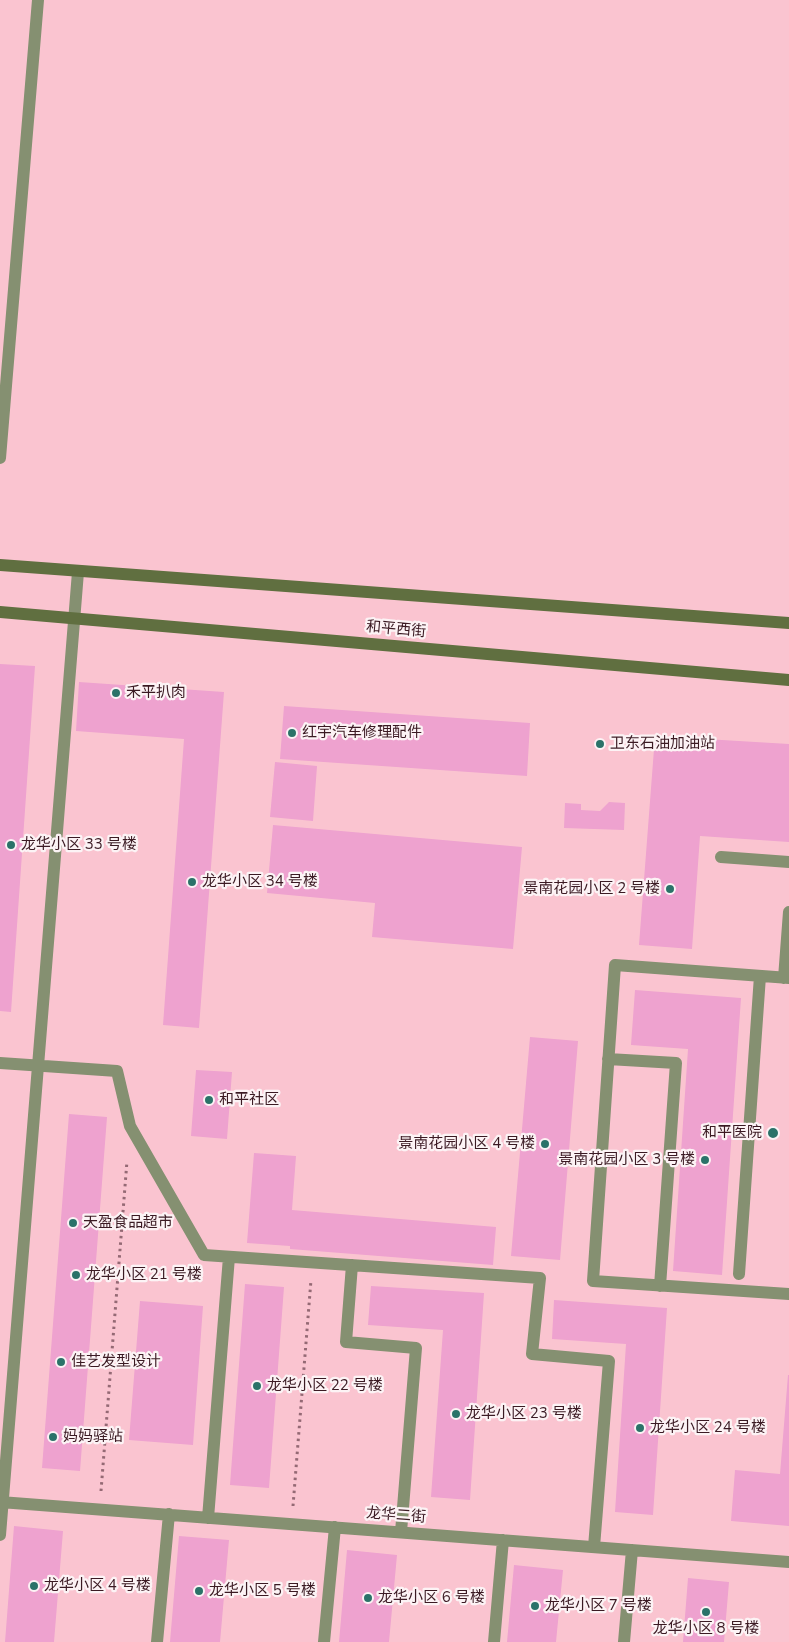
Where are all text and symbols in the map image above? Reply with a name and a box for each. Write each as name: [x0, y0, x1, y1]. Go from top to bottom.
street label: 和平西街: [365, 618, 427, 642]
place label: 禾平扒肉: [126, 684, 186, 702]
marker: 禾平扒肉: [110, 687, 122, 699]
place label: 红宇汽车修理配件: [302, 724, 422, 742]
marker: 红宇汽车修理配件: [286, 727, 298, 739]
place label: 卫东石油加油站: [610, 735, 715, 753]
marker: 卫东石油加油站: [594, 738, 606, 750]
place label: 龙华小区 33 号楼: [21, 836, 137, 854]
marker: 龙华小区 33 号楼: [5, 839, 17, 851]
place label: 龙华小区 34 号楼: [202, 873, 318, 891]
marker: 龙华小区 34 号楼: [186, 876, 198, 888]
place label: 景南花园小区 2 号楼: [523, 880, 660, 898]
marker: 景南花园小区 2 号楼: [664, 883, 676, 895]
place label: 和平社区: [219, 1091, 279, 1109]
marker: 和平社区: [203, 1094, 215, 1106]
place label: 和平医院: [702, 1124, 762, 1142]
marker: 和平医院: [766, 1126, 780, 1140]
place label: 景南花园小区 4 号楼: [398, 1135, 535, 1153]
marker: 景南花园小区 4 号楼: [539, 1138, 551, 1150]
place label: 景南花园小区 3 号楼: [558, 1151, 695, 1169]
marker: 景南花园小区 3 号楼: [699, 1154, 711, 1166]
place label: 天盈食品超市: [83, 1214, 173, 1232]
marker: 天盈食品超市: [67, 1217, 79, 1229]
place label: 龙华小区 21 号楼: [86, 1266, 202, 1284]
marker: 龙华小区 21 号楼: [70, 1269, 82, 1281]
place label: 佳艺发型设计: [71, 1353, 161, 1371]
marker: 佳艺发型设计: [55, 1356, 67, 1368]
place label: 龙华小区 22 号楼: [267, 1377, 383, 1395]
marker: 龙华小区 22 号楼: [251, 1380, 263, 1392]
place label: 龙华小区 23 号楼: [466, 1405, 582, 1423]
marker: 龙华小区 23 号楼: [450, 1408, 462, 1420]
place label: 龙华小区 24 号楼: [650, 1419, 766, 1437]
marker: 龙华小区 24 号楼: [634, 1422, 646, 1434]
place label: 妈妈驿站: [63, 1428, 123, 1446]
marker: 妈妈驿站: [47, 1431, 59, 1443]
street label: 龙华二街: [365, 1505, 427, 1527]
place label: 龙华小区 4 号楼: [44, 1577, 151, 1595]
marker: 龙华小区 4 号楼: [28, 1580, 40, 1592]
place label: 龙华小区 5 号楼: [209, 1582, 316, 1600]
marker: 龙华小区 5 号楼: [193, 1585, 205, 1597]
place label: 龙华小区 6 号楼: [378, 1589, 485, 1607]
marker: 龙华小区 6 号楼: [362, 1592, 374, 1604]
place label: 龙华小区 7 号楼: [545, 1597, 652, 1615]
marker: 龙华小区 7 号楼: [529, 1600, 541, 1612]
marker: 龙华小区 8 号楼: [700, 1606, 712, 1618]
place label: 龙华小区 8 号楼: [653, 1620, 759, 1638]

